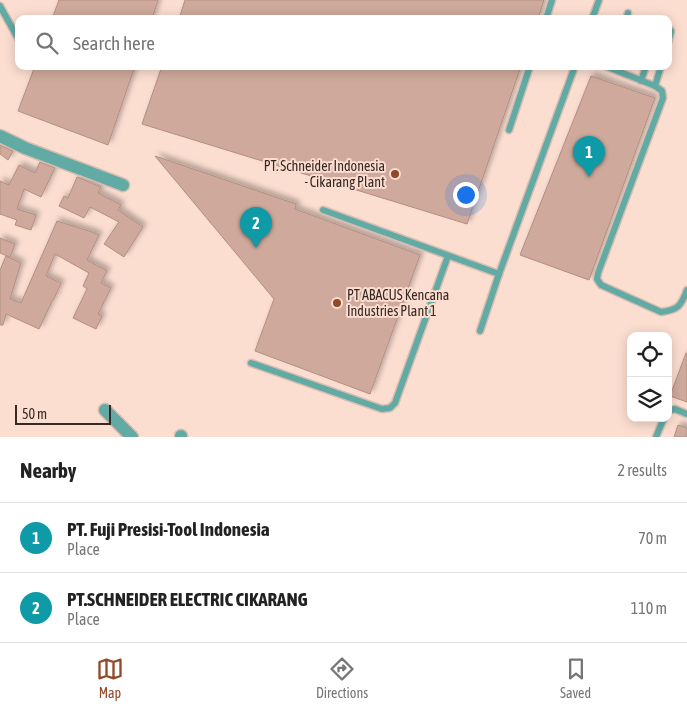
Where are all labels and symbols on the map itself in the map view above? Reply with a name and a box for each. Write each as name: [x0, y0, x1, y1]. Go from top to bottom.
pin: 1: [573, 136, 605, 177]
place label: PT. Schneider Indonesia - Cikarang Plant: [264, 158, 385, 190]
marker: PT. Schneider Indonesia - Cikarang Plant: [389, 168, 401, 180]
your location: [453, 182, 479, 208]
pin: 2: [240, 207, 272, 248]
place label: PT ABACUS Kencana Industries Plant 1: [347, 287, 449, 319]
marker: PT ABACUS Kencana Industries Plant 1: [331, 297, 343, 309]
scale bar: [15, 402, 111, 425]

